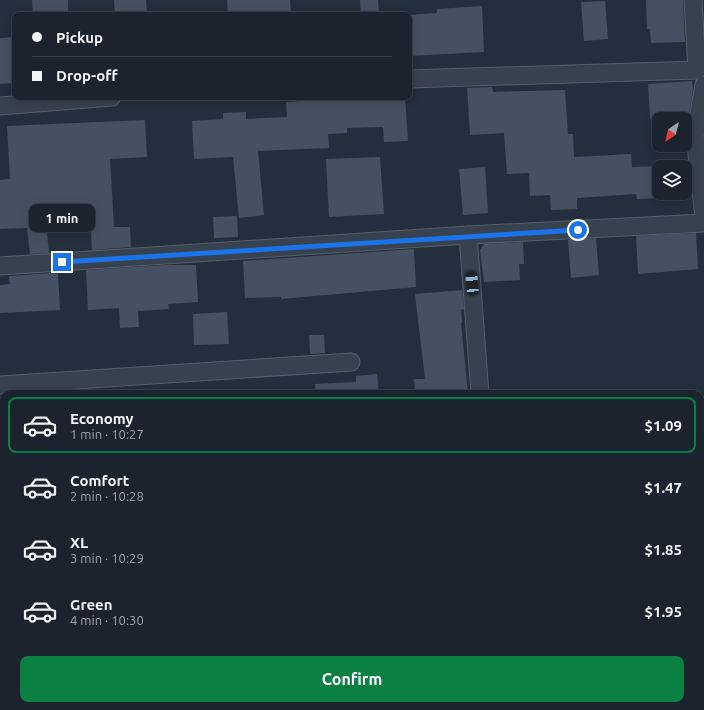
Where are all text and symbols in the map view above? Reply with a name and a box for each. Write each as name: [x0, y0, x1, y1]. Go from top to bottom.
text: Pickup: [56, 29, 103, 46]
text: Drop-off: [56, 67, 118, 84]
north arrow: [652, 112, 692, 152]
map controls: [652, 112, 692, 200]
button: layers: [652, 160, 692, 200]
callout: 1 min: [29, 204, 95, 232]
text: 1 min: [46, 211, 78, 225]
route start: [569, 221, 587, 239]
route end: [53, 253, 71, 271]
car: [465, 271, 479, 295]
icon: car: [22, 407, 58, 443]
text: Economy: [70, 410, 134, 427]
text: $1.09: [644, 417, 682, 434]
text: 1 min · 10:27: [70, 427, 144, 441]
icon: car: [22, 469, 58, 505]
text: Comfort: [70, 472, 129, 489]
text: $1.47: [644, 479, 682, 496]
text: 2 min · 10:28: [70, 489, 144, 503]
icon: car: [22, 531, 58, 567]
text: XL: [70, 534, 88, 551]
text: $1.85: [644, 541, 682, 558]
text: 3 min · 10:29: [70, 551, 144, 565]
icon: car: [22, 593, 58, 629]
text: Green: [70, 596, 112, 613]
text: $1.95: [644, 603, 682, 620]
text: 4 min · 10:30: [70, 613, 144, 627]
button: Confirm: [20, 656, 684, 702]

